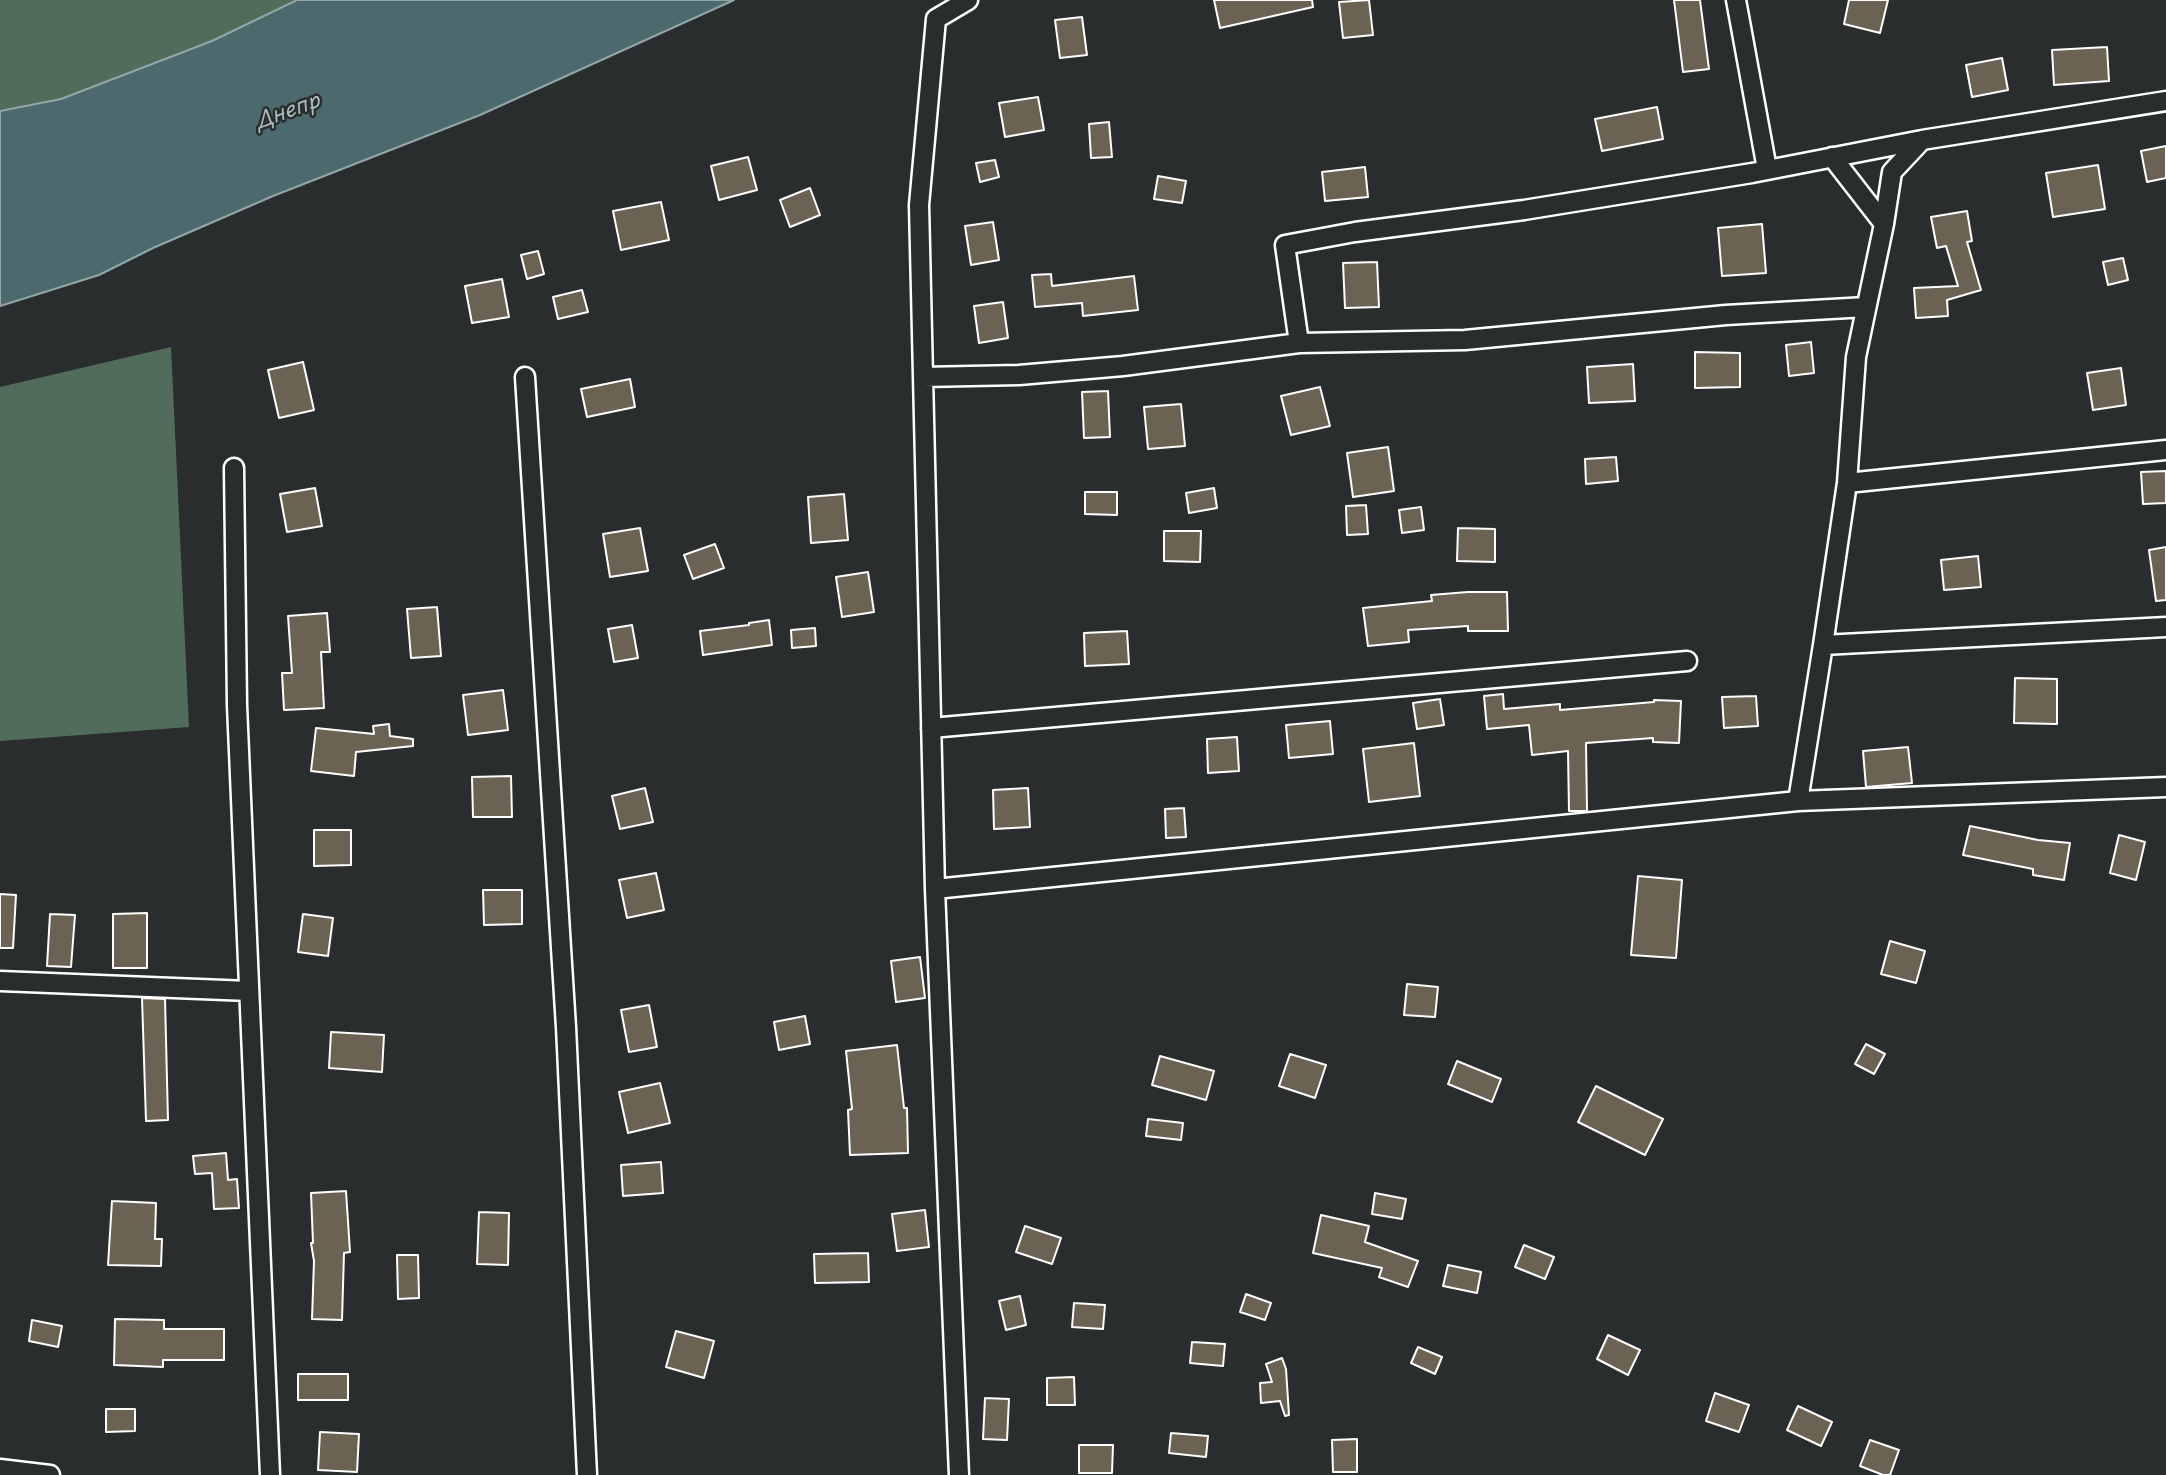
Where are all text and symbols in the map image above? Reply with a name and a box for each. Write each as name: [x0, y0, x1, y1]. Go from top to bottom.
water label: Днепр: [252, 89, 324, 135]

